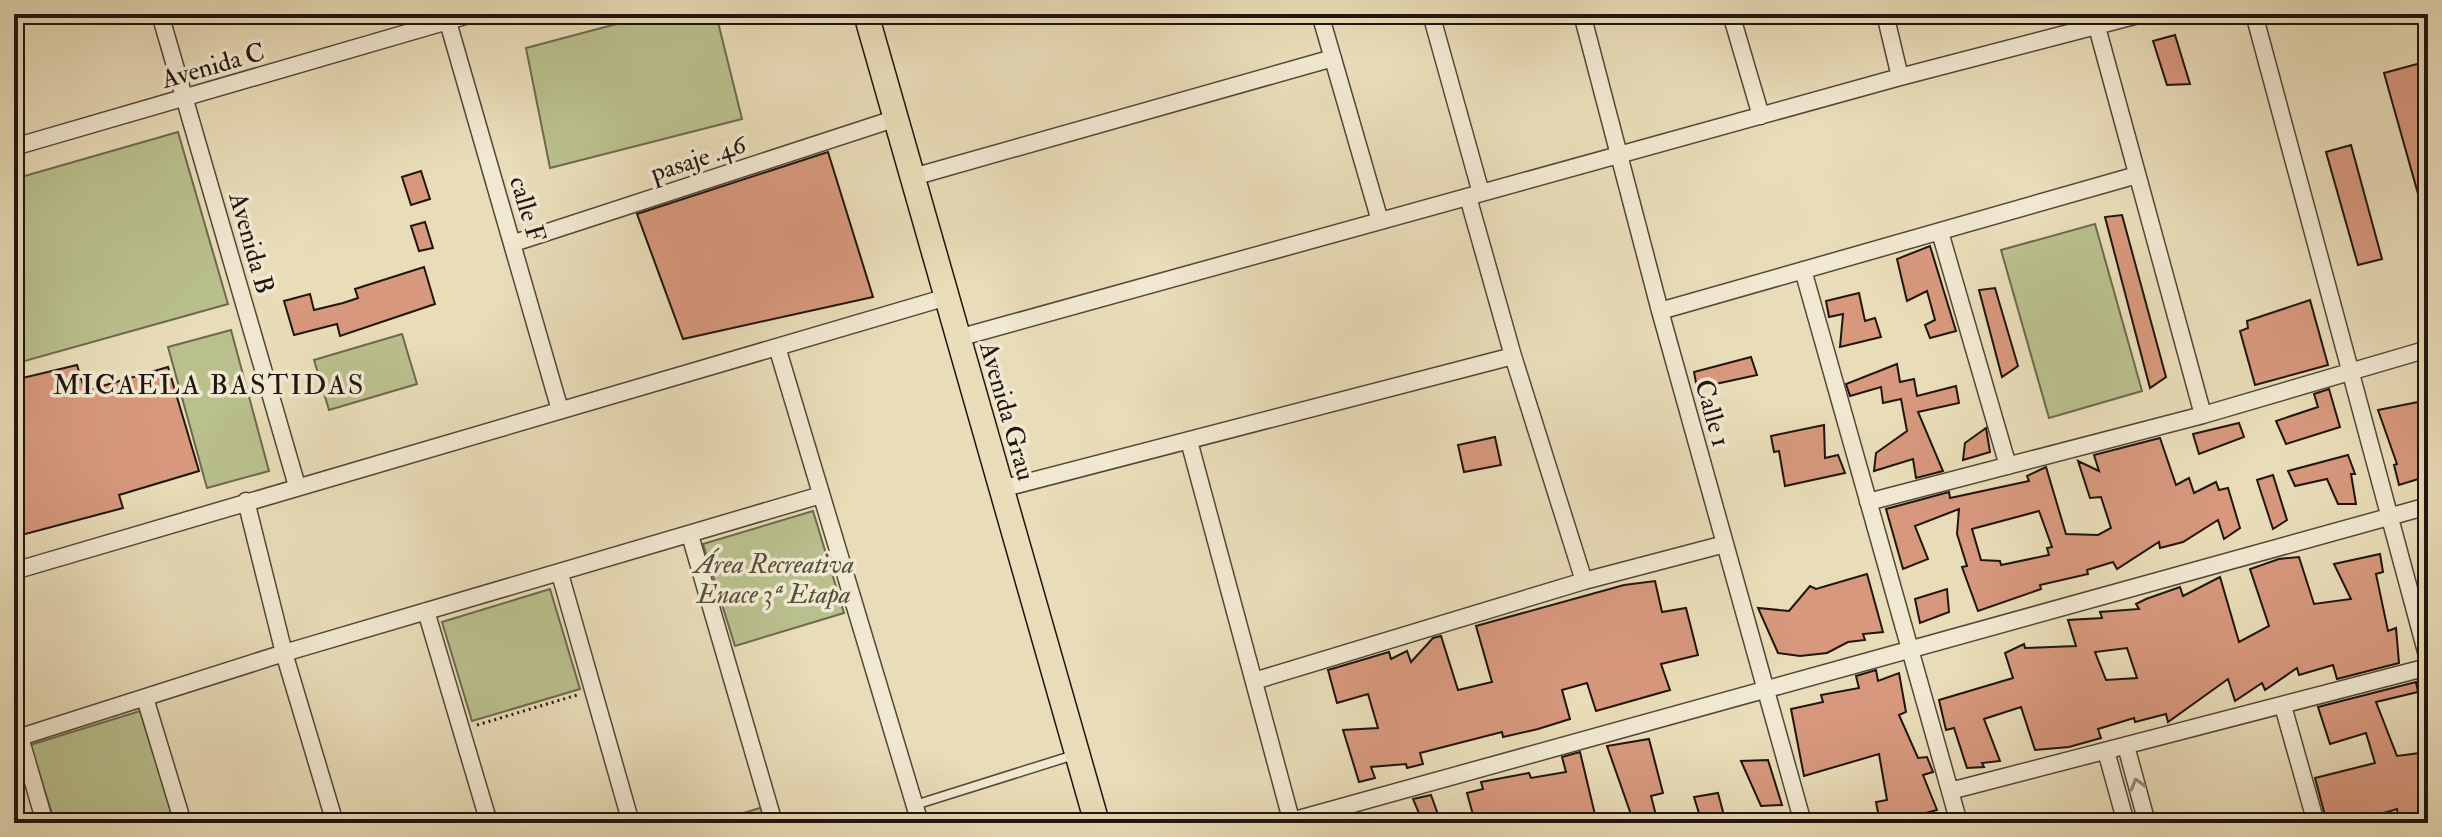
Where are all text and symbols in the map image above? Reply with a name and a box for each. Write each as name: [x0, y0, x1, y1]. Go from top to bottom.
street label: Avenida C: [157, 36, 269, 96]
street label: pasaje .46: [646, 128, 752, 191]
street label: calle F: [502, 173, 552, 246]
street label: Avenida B: [221, 188, 281, 298]
street label: Avenida Grau: [972, 337, 1042, 484]
district label: MICAELA BASTIDAS: [53, 368, 365, 403]
street label: Calle 1: [1687, 376, 1737, 451]
park label: Área Recreativa Enace 3ª Etapa: [691, 547, 854, 611]
one-way arrow: [2129, 778, 2146, 792]

